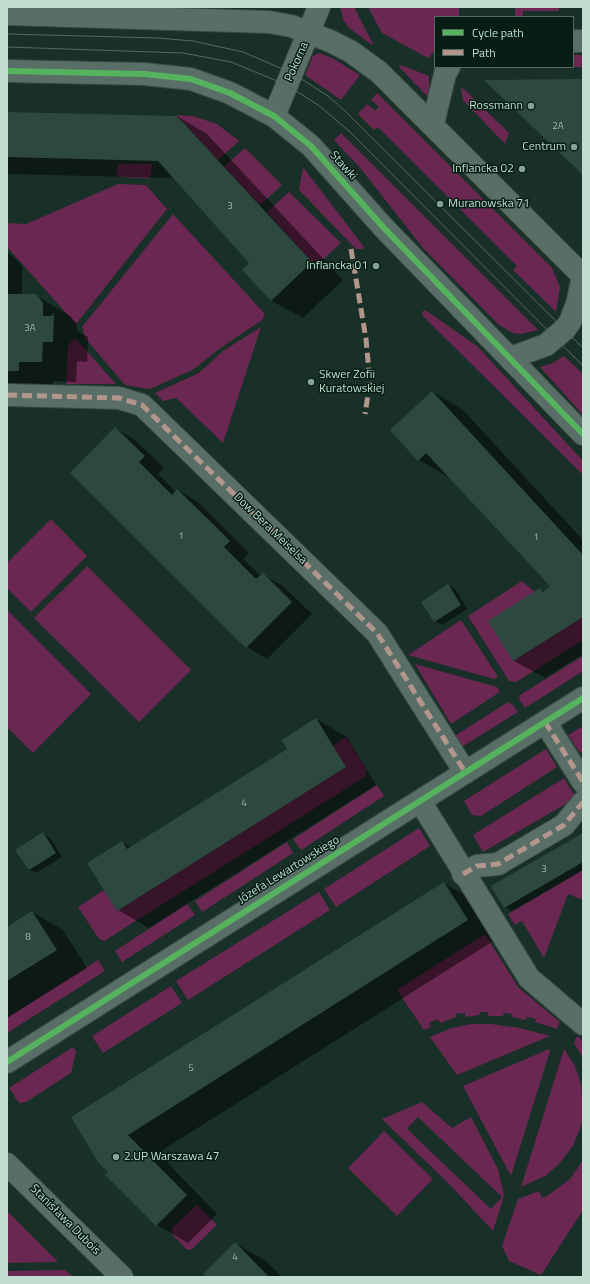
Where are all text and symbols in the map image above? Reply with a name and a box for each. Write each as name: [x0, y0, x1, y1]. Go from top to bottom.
legend: [434, 16, 574, 68]
text: Cycle path: [472, 23, 524, 42]
street label: Pokorna: [282, 40, 312, 84]
text: Path: [472, 43, 496, 62]
place label: Rossmann: [469, 99, 523, 113]
marker: Rossmann: [526, 101, 536, 111]
house number: 2A: [552, 121, 564, 133]
place label: Centrum: [522, 140, 566, 154]
marker: Centrum: [569, 142, 579, 152]
street label: Stawki: [326, 148, 360, 184]
place label: Inflancka 02: [452, 162, 514, 176]
marker: Inflancka 02: [517, 164, 527, 174]
place label: Muranowska 71: [448, 197, 530, 211]
marker: Muranowska 71: [435, 199, 445, 209]
house number: 3: [227, 201, 233, 213]
place label: Inflancka 01: [306, 259, 368, 273]
marker: Inflancka 01: [371, 261, 381, 271]
house number: 3A: [24, 323, 36, 335]
place label: Skwer Zofii Kuratowskiej: [319, 368, 384, 396]
marker: Skwer Zofii Kuratowskiej: [306, 377, 316, 387]
street label: Dow Bera Meiselsa: [230, 490, 310, 568]
house number: 1: [178, 531, 184, 543]
house number: 1: [533, 532, 539, 544]
house number: 4: [241, 798, 247, 810]
street label: Józefa Lewartowskiego: [236, 833, 342, 907]
house number: 3: [541, 864, 547, 876]
house number: 8: [25, 932, 31, 944]
house number: 5: [188, 1063, 194, 1075]
place label: 2.UP Warszawa 47: [124, 1150, 219, 1164]
marker: 2.UP Warszawa 47: [111, 1152, 121, 1162]
street label: Stanisława Dubois: [27, 1182, 103, 1258]
house number: 4: [232, 1252, 238, 1264]

